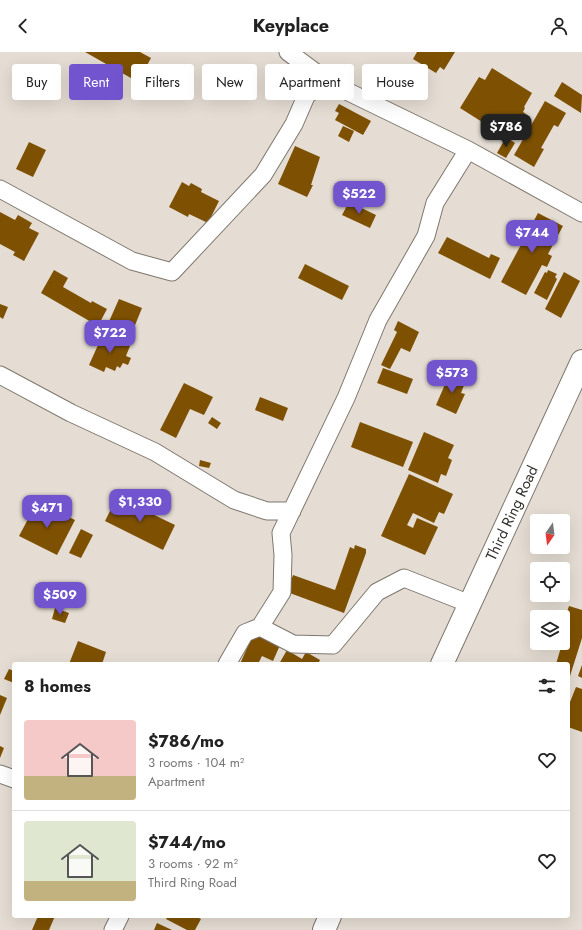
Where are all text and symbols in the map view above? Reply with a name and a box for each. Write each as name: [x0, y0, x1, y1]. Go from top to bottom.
text: Keyplace: [253, 13, 329, 39]
icon: back: [12, 15, 34, 37]
icon: person: [548, 15, 570, 37]
chip: Buy: [12, 64, 61, 100]
chip: Rent: [69, 64, 123, 100]
chip: Filters: [131, 64, 194, 100]
chip: New: [202, 64, 257, 100]
chip: Apartment: [265, 64, 354, 100]
chip: House: [362, 64, 428, 100]
pin: $786: [482, 114, 530, 148]
text: $786: [490, 117, 522, 136]
pin: $522: [335, 181, 383, 215]
text: $522: [342, 184, 376, 203]
pin: $744: [508, 220, 556, 254]
text: $744: [515, 223, 549, 242]
pin: $722: [86, 320, 134, 354]
text: $722: [94, 323, 126, 342]
pin: $573: [428, 360, 476, 394]
text: $573: [436, 363, 468, 382]
street label: Third Ring Road: [480, 462, 544, 564]
pin: $1,330: [107, 489, 173, 523]
text: $1,330: [118, 492, 162, 511]
pin: $471: [23, 495, 71, 529]
text: $471: [31, 498, 63, 517]
north arrow: [530, 514, 570, 554]
map controls: [530, 514, 570, 650]
button: locate: [530, 562, 570, 602]
pin: $509: [36, 582, 84, 616]
text: $509: [43, 585, 77, 604]
button: layers: [530, 610, 570, 650]
text: 8 homes: [24, 674, 91, 698]
icon: filters: [536, 675, 558, 697]
text: $786/mo: [148, 729, 224, 753]
icon: home: [56, 736, 104, 784]
icon: heart: [536, 749, 558, 771]
text: 3 rooms · 104 m²: [148, 753, 244, 772]
text: Apartment: [148, 772, 205, 791]
text: $744/mo: [148, 830, 226, 854]
icon: home: [56, 837, 104, 885]
icon: heart: [536, 850, 558, 872]
text: 3 rooms · 92 m²: [148, 854, 238, 873]
text: Third Ring Road: [148, 873, 237, 892]

